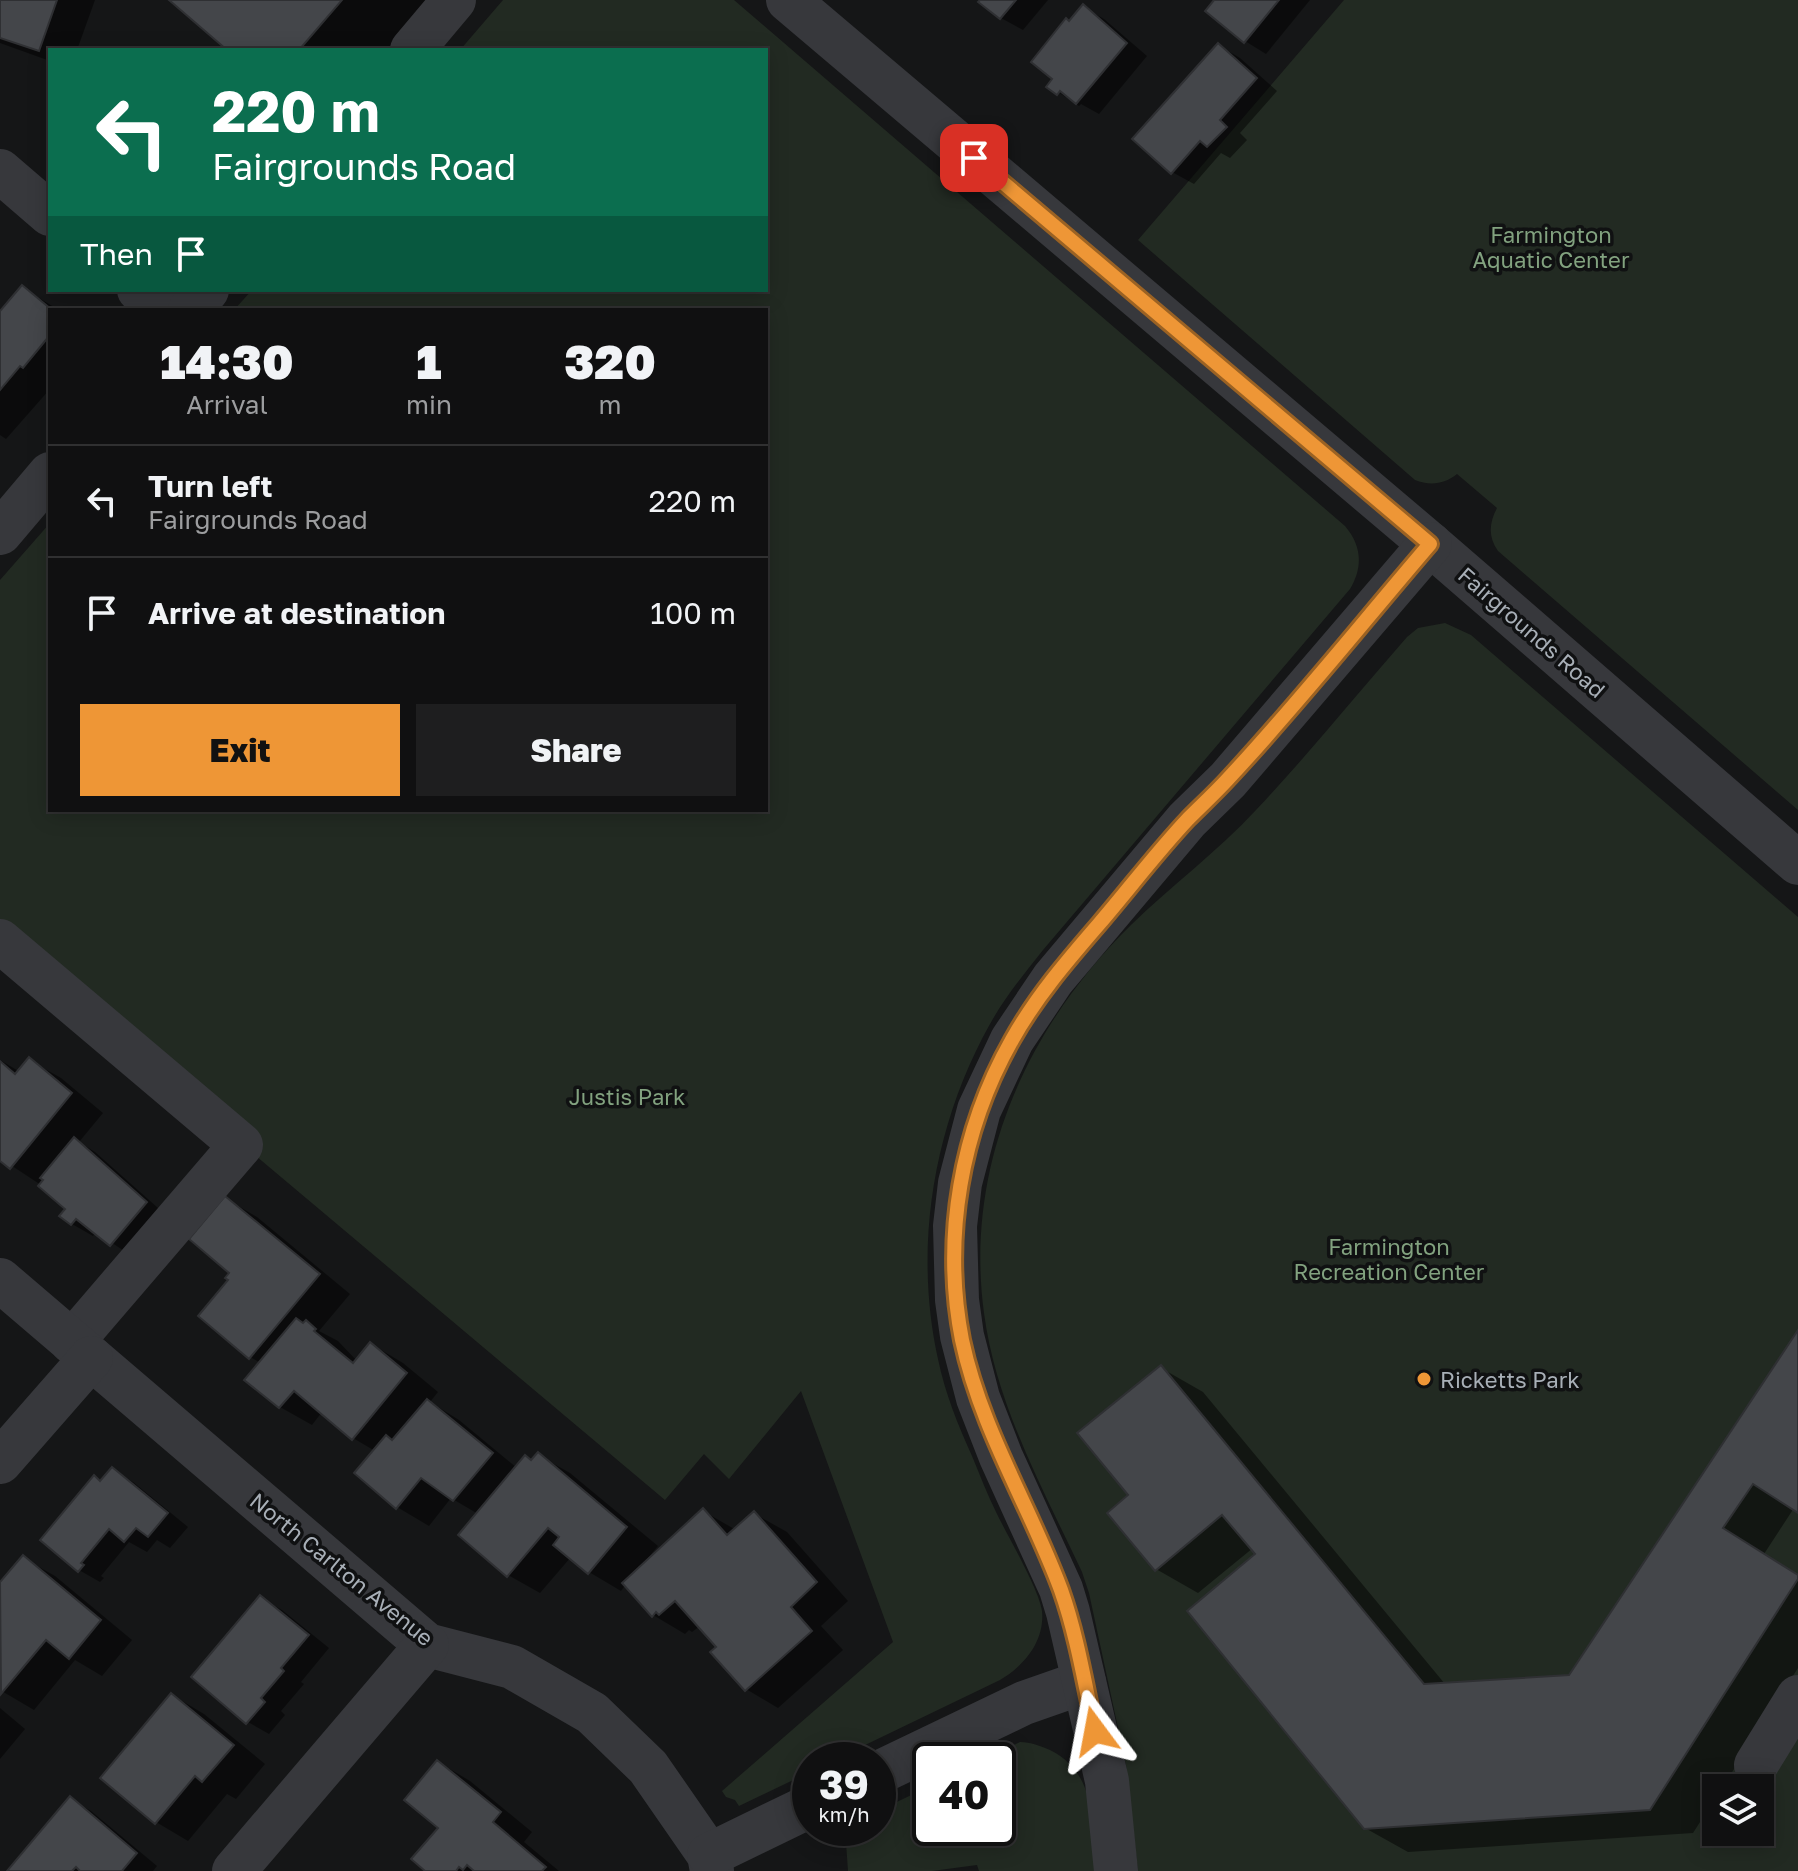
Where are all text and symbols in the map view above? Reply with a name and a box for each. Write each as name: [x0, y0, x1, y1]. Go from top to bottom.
text: 220 m: [212, 77, 380, 144]
icon: left: [80, 80, 184, 184]
pin: [940, 124, 1008, 192]
icon: arrive: [952, 136, 996, 180]
text: Fairgrounds Road: [212, 145, 516, 188]
park label: Farmington Aquatic Center: [1473, 221, 1630, 273]
icon: arrive: [169, 232, 213, 276]
text: Then: [80, 236, 153, 272]
text: 14:30: [160, 332, 294, 390]
text: 1: [416, 332, 442, 390]
text: 320: [564, 332, 656, 390]
text: Arrival: [186, 389, 268, 420]
text: min: [406, 389, 452, 420]
text: m: [598, 389, 621, 420]
text: Turn left: [148, 468, 273, 504]
icon: left: [80, 479, 124, 523]
text: 220 m: [649, 483, 736, 519]
text: Fairgrounds Road: [148, 504, 368, 535]
street label: Fairgrounds Road: [1453, 561, 1611, 703]
icon: arrive: [80, 591, 124, 635]
text: Arrive at destination: [148, 595, 445, 631]
text: 100 m: [650, 595, 736, 631]
button: Exit: [80, 704, 400, 796]
button: Share: [416, 704, 736, 796]
park label: Justis Park: [569, 1083, 685, 1110]
park label: Farmington Recreation Center: [1294, 1233, 1485, 1285]
place label: Ricketts Park: [1440, 1366, 1580, 1393]
marker: Ricketts Park: [1415, 1370, 1433, 1388]
street label: North Carlton Avenue: [245, 1487, 439, 1651]
position arrow: [1053, 1689, 1137, 1773]
speed limit sign: 40: [912, 1742, 1016, 1846]
text: 39: [819, 1760, 869, 1808]
map controls: [1702, 1774, 1774, 1846]
button: layers: [1702, 1774, 1774, 1846]
text: km/h: [819, 1802, 869, 1826]

